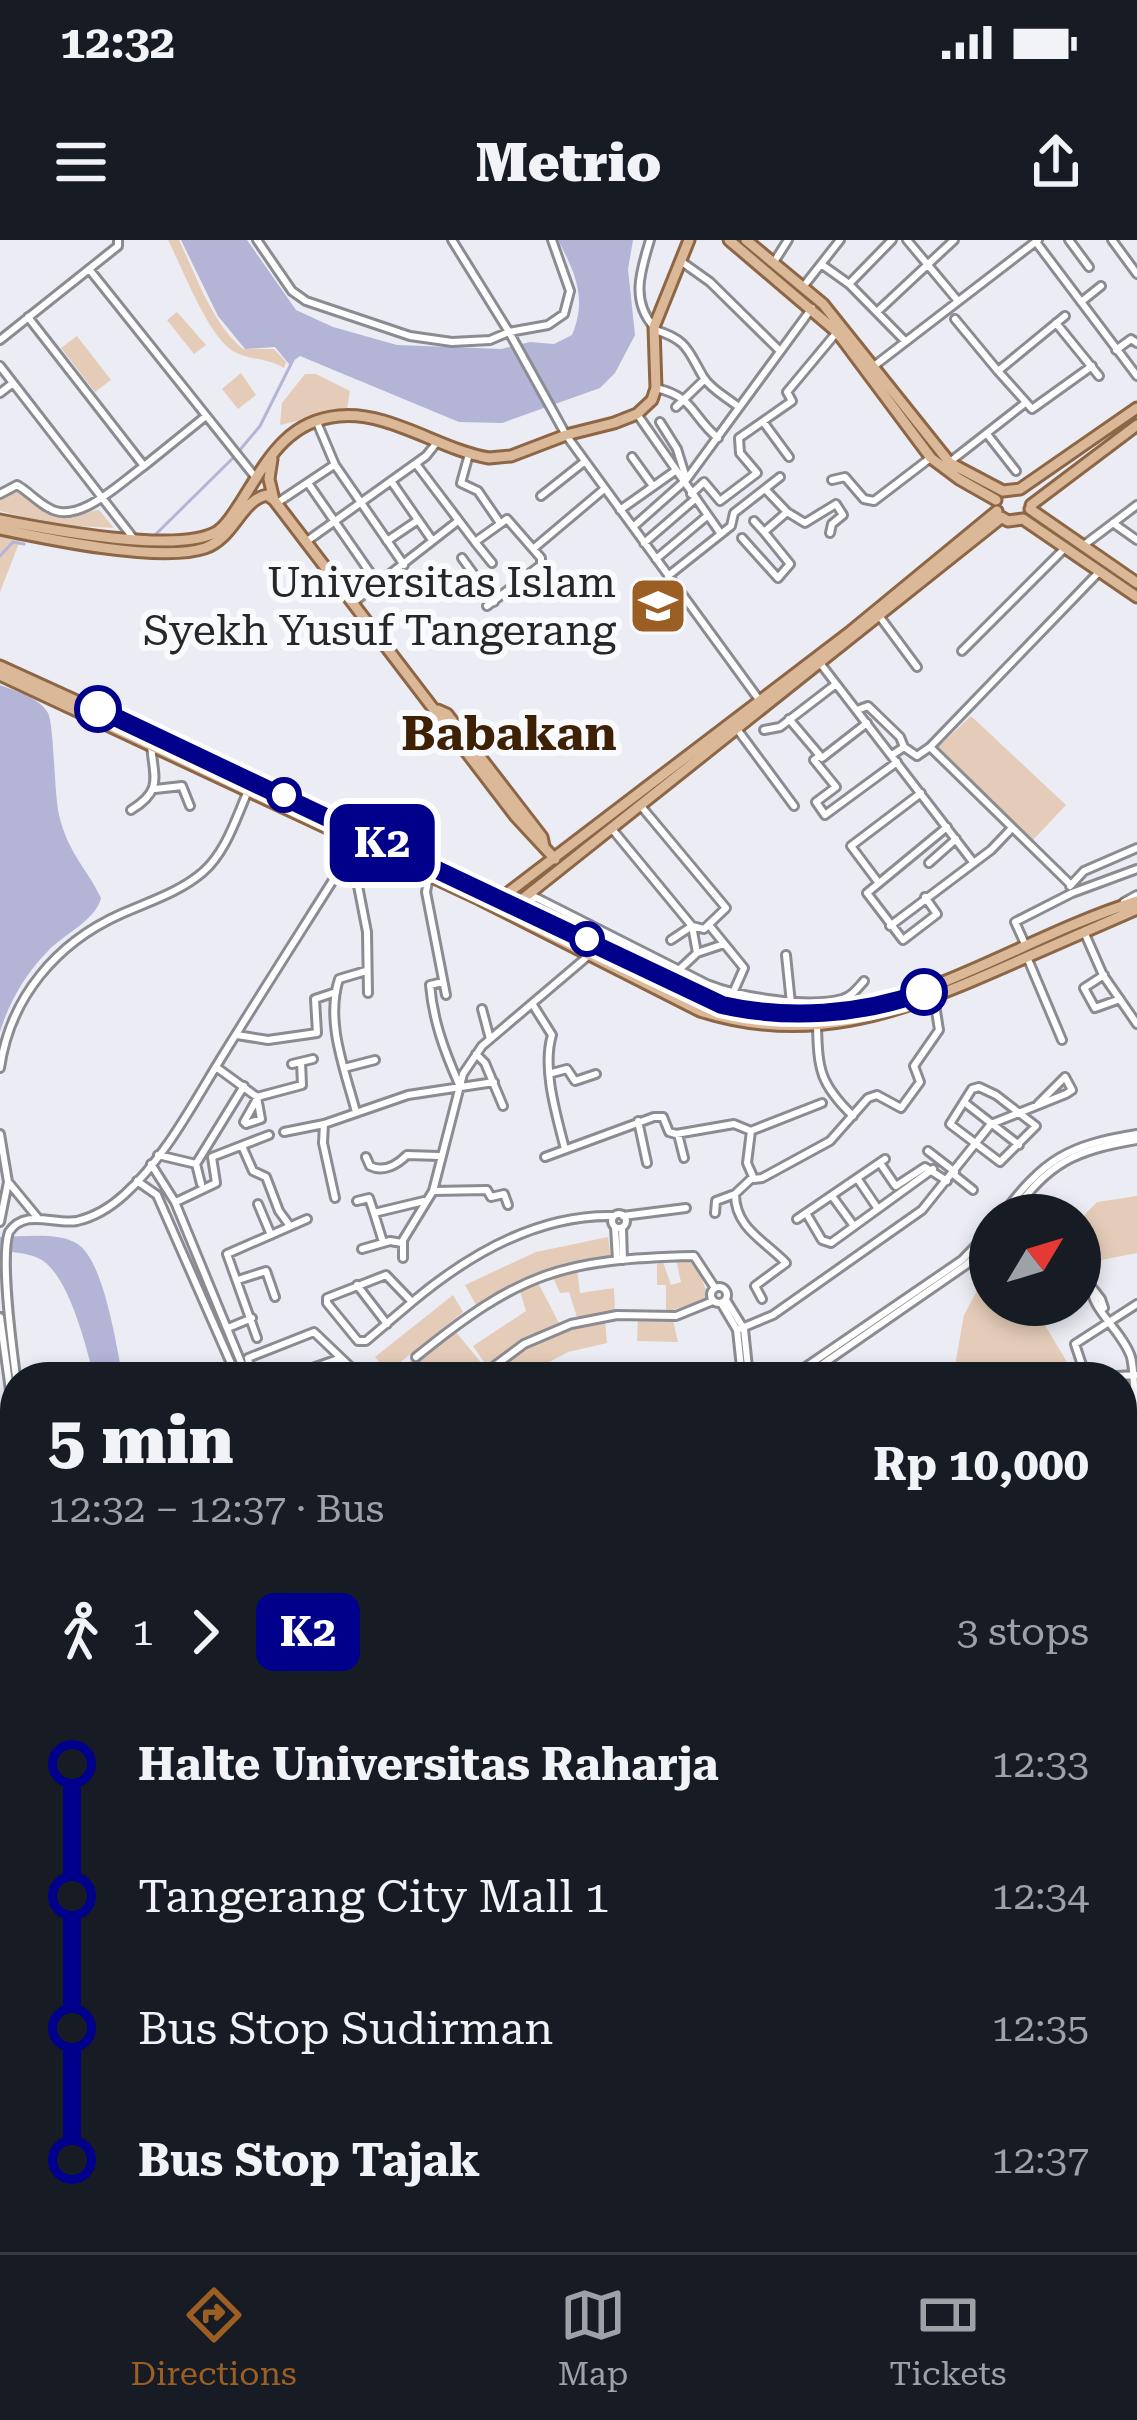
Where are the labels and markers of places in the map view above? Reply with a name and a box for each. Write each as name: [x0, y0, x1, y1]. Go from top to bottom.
place label: Universitas Islam Syekh Yusuf Tangerang: [143, 558, 616, 655]
school or university icon: Universitas Islam Syekh Yusuf Tangerang: [627, 575, 689, 637]
unlabelled marker: [76, 687, 120, 731]
unlabelled marker: [268, 779, 300, 811]
unlabelled marker: [571, 923, 603, 955]
unlabelled marker: [902, 970, 946, 1014]

